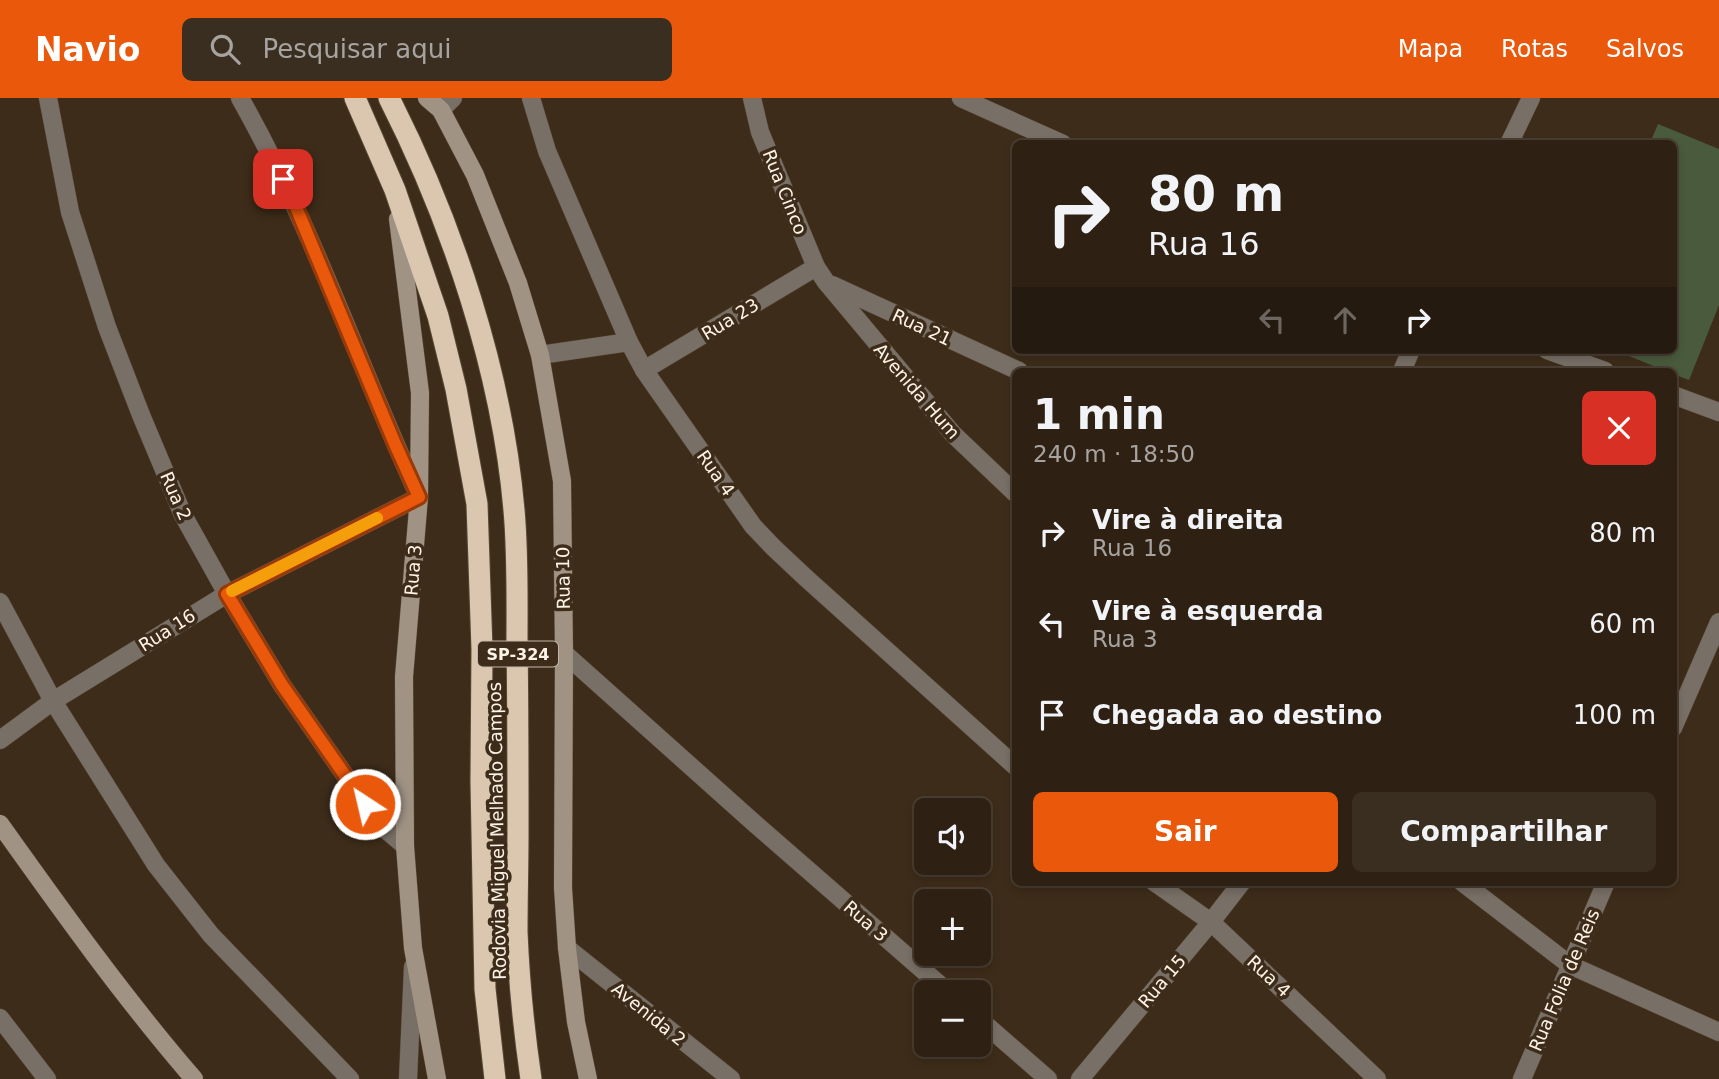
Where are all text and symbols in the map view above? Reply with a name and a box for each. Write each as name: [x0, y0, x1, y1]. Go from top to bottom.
search box: [182, 18, 672, 81]
text: Navio: [35, 30, 140, 69]
icon: search: [206, 30, 244, 68]
text: Pesquisar aqui: [262, 34, 451, 64]
text: Mapa: [1398, 35, 1463, 63]
text: Rotas: [1501, 35, 1568, 63]
text: Salvos: [1606, 35, 1684, 63]
street label: Rua Cinco: [758, 146, 812, 238]
pin: [253, 149, 313, 209]
icon: arrive: [264, 160, 302, 198]
text: 80 m: [1148, 166, 1284, 223]
icon: right: [1033, 168, 1124, 259]
text: Rua 16: [1148, 225, 1260, 263]
street label: Rua 23: [698, 294, 762, 344]
icon: left: [1253, 301, 1291, 339]
icon: ahead: [1326, 301, 1364, 339]
icon: right: [1399, 301, 1437, 339]
street label: Rua 21: [889, 304, 955, 350]
street label: Avenida Hum: [870, 339, 964, 443]
text: 1 min: [1033, 390, 1165, 439]
button: close: [1582, 391, 1656, 465]
text: 240 m · 18:50: [1033, 441, 1195, 467]
street label: Rua 4: [693, 446, 739, 500]
street label: Rua 2: [156, 468, 196, 524]
text: Vire à direita: [1092, 505, 1284, 535]
icon: right: [1033, 514, 1071, 552]
text: 80 m: [1589, 518, 1656, 548]
text: Rua 16: [1092, 535, 1172, 561]
street label: Rua 3: [400, 544, 426, 596]
street label: Rua 10: [552, 546, 574, 610]
text: Vire à esquerda: [1092, 596, 1324, 626]
street label: Rua 16: [135, 604, 199, 656]
icon: left: [1033, 605, 1071, 643]
text: 60 m: [1589, 609, 1656, 639]
text: Rua 3: [1092, 626, 1158, 652]
road number: SP-324: [478, 642, 558, 666]
street label: Rodovia Miguel Melhado Campos: [484, 682, 510, 980]
icon: arrive: [1033, 696, 1071, 734]
text: Chegada ao destino: [1092, 700, 1382, 730]
text: 100 m: [1573, 700, 1656, 730]
position arrow: [328, 767, 402, 841]
button: Sair: [1033, 792, 1338, 872]
button: Compartilhar: [1352, 792, 1656, 872]
map controls: [914, 798, 991, 1057]
button: sound: [914, 798, 991, 875]
button: +: [914, 889, 991, 966]
street label: Rua 3: [840, 896, 892, 946]
street label: Rua Folia de Reis: [1524, 906, 1604, 1054]
street label: Rua 15: [1134, 950, 1190, 1012]
street label: Rua 4: [1243, 951, 1295, 1001]
street label: Avenida 2: [608, 978, 690, 1050]
button: −: [914, 980, 991, 1057]

